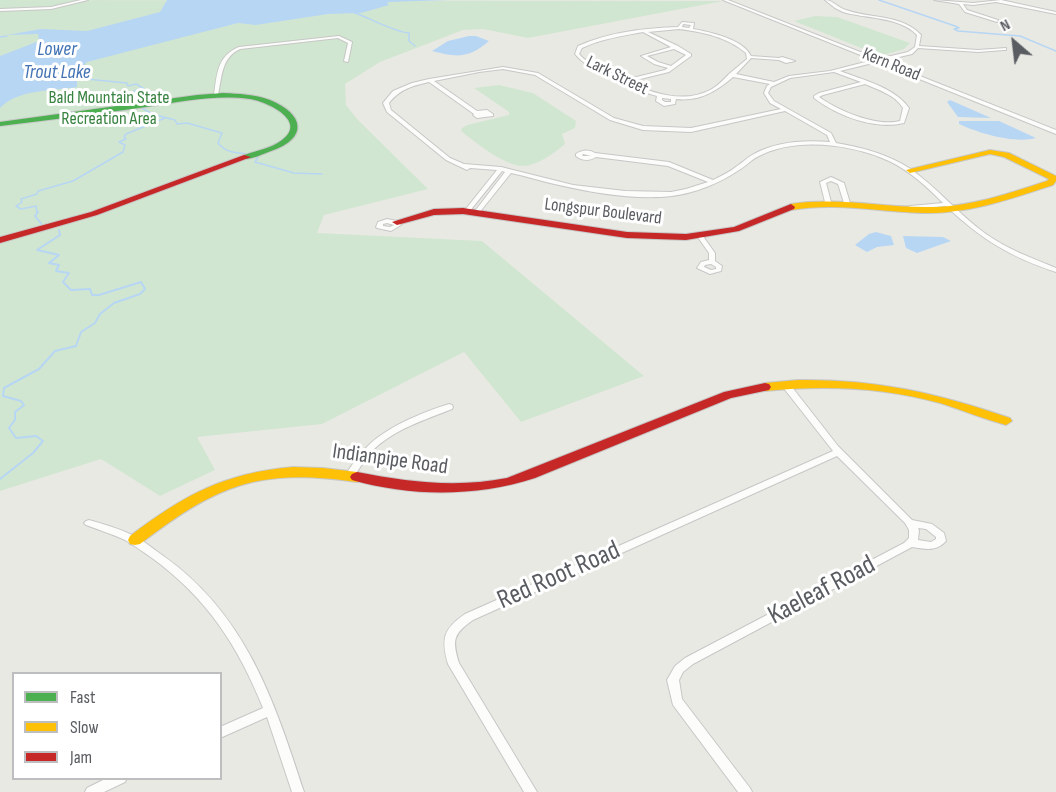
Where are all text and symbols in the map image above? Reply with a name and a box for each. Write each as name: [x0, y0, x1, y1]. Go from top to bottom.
north arrow: [984, 12, 1044, 72]
text: N: [997, 15, 1014, 36]
water label: Lower Trout Lake: [23, 38, 91, 85]
street label: Kern Road: [859, 44, 923, 86]
street label: Lark Street: [582, 52, 652, 100]
park label: Bald Mountain State Recreation Area: [48, 87, 170, 130]
street label: Longspur Boulevard: [543, 194, 663, 230]
street label: Indianpipe Road: [331, 439, 449, 481]
street label: Red Root Road: [493, 535, 625, 617]
street label: Kaeleaf Road: [763, 549, 881, 633]
legend: [12, 672, 222, 780]
text: Fast: [70, 687, 95, 708]
text: Slow: [70, 717, 99, 738]
text: Jam: [70, 747, 92, 768]

